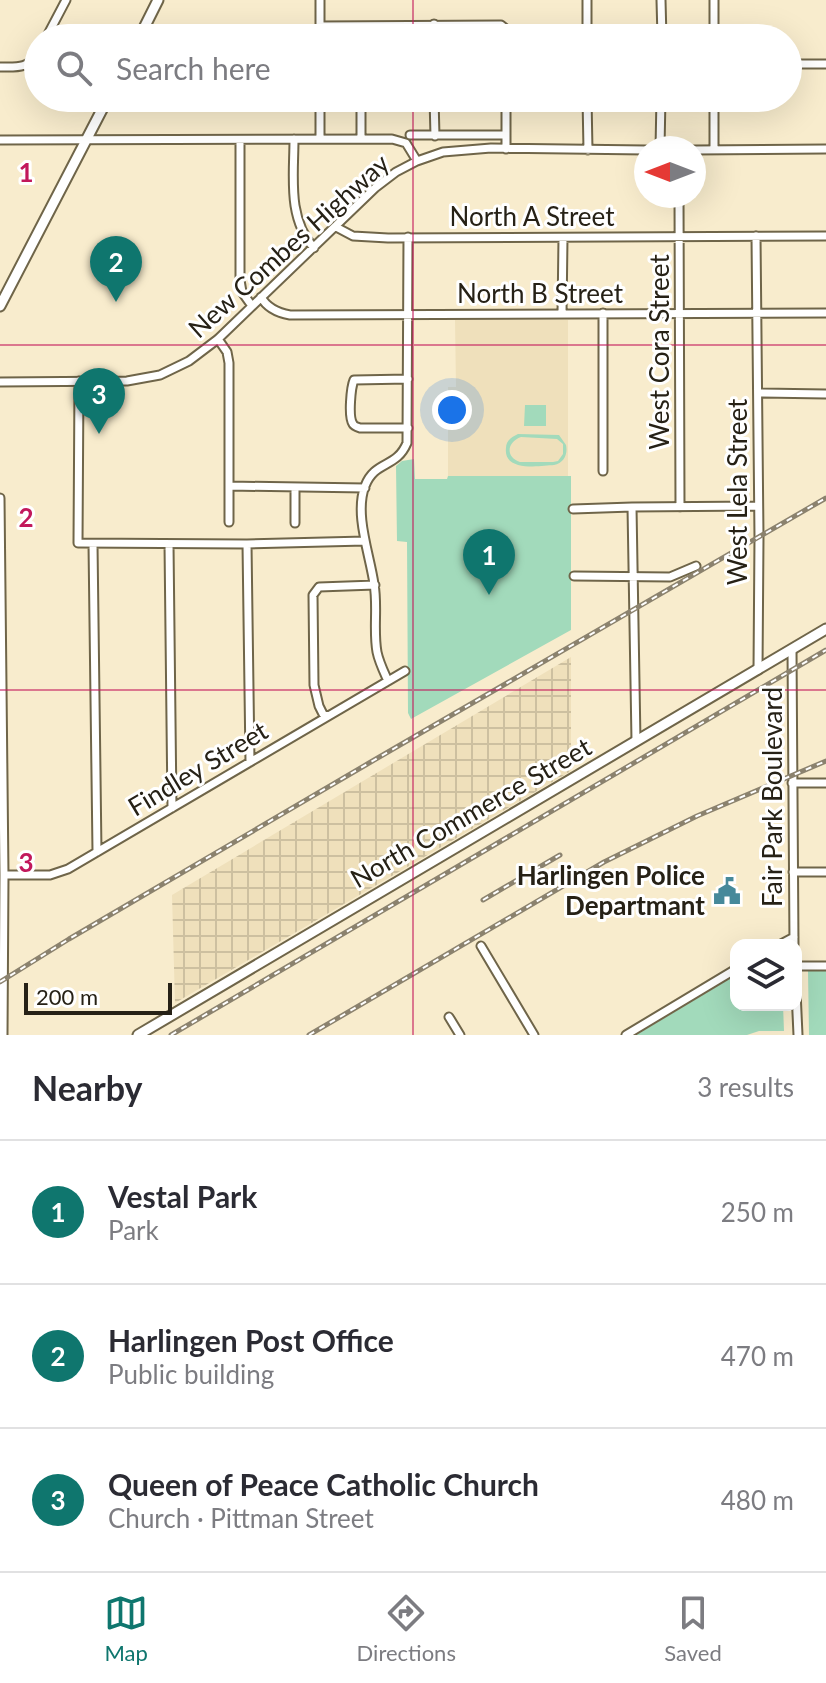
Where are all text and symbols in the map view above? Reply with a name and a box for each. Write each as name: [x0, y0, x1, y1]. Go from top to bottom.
search box: [24, 24, 802, 112]
icon: search: [52, 46, 96, 90]
text: Search here: [116, 50, 271, 86]
north arrow: [634, 136, 706, 208]
street label: New Combes Highway: [181, 146, 396, 344]
text: 1: [18, 156, 34, 188]
street label: North A Street: [449, 200, 615, 232]
pin: 2: [90, 236, 142, 302]
street label: West Cora Street: [643, 254, 675, 450]
street label: North B Street: [457, 277, 624, 309]
pin: 3: [73, 368, 125, 434]
your location: [432, 390, 472, 430]
street label: West Lela Street: [721, 398, 753, 585]
text: 2: [18, 501, 34, 533]
pin: 1: [463, 529, 515, 595]
street label: Fair Park Boulevard: [756, 687, 788, 907]
street label: Findley Street: [122, 714, 274, 822]
street label: North Commerce Street: [345, 730, 597, 894]
text: 3: [18, 846, 34, 878]
place label: Harlingen Police Departmant: [517, 859, 705, 921]
public building icon: Harlingen Police Departmant: [712, 876, 742, 906]
map controls: [730, 939, 802, 1011]
button: layers: [730, 939, 802, 1011]
scale bar: [24, 979, 172, 1015]
text: 200 m: [36, 983, 98, 1010]
text: Nearby: [32, 1067, 143, 1108]
text: 3 results: [697, 1071, 794, 1103]
text: Vestal Park: [108, 1178, 257, 1214]
text: 1: [50, 1196, 66, 1228]
text: 250 m: [721, 1196, 794, 1228]
text: Park: [108, 1214, 159, 1246]
text: Harlingen Post Office: [108, 1322, 394, 1358]
text: 2: [50, 1340, 66, 1372]
text: 470 m: [721, 1340, 794, 1372]
text: Public building: [108, 1358, 274, 1390]
text: Queen of Peace Catholic Church: [108, 1466, 539, 1502]
text: 3: [50, 1484, 66, 1516]
text: 480 m: [721, 1484, 794, 1516]
text: Church · Pittman Street: [108, 1502, 374, 1534]
tab: Map: [104, 1591, 148, 1666]
tab: Directions: [357, 1591, 456, 1666]
tab: Saved: [664, 1591, 722, 1666]

